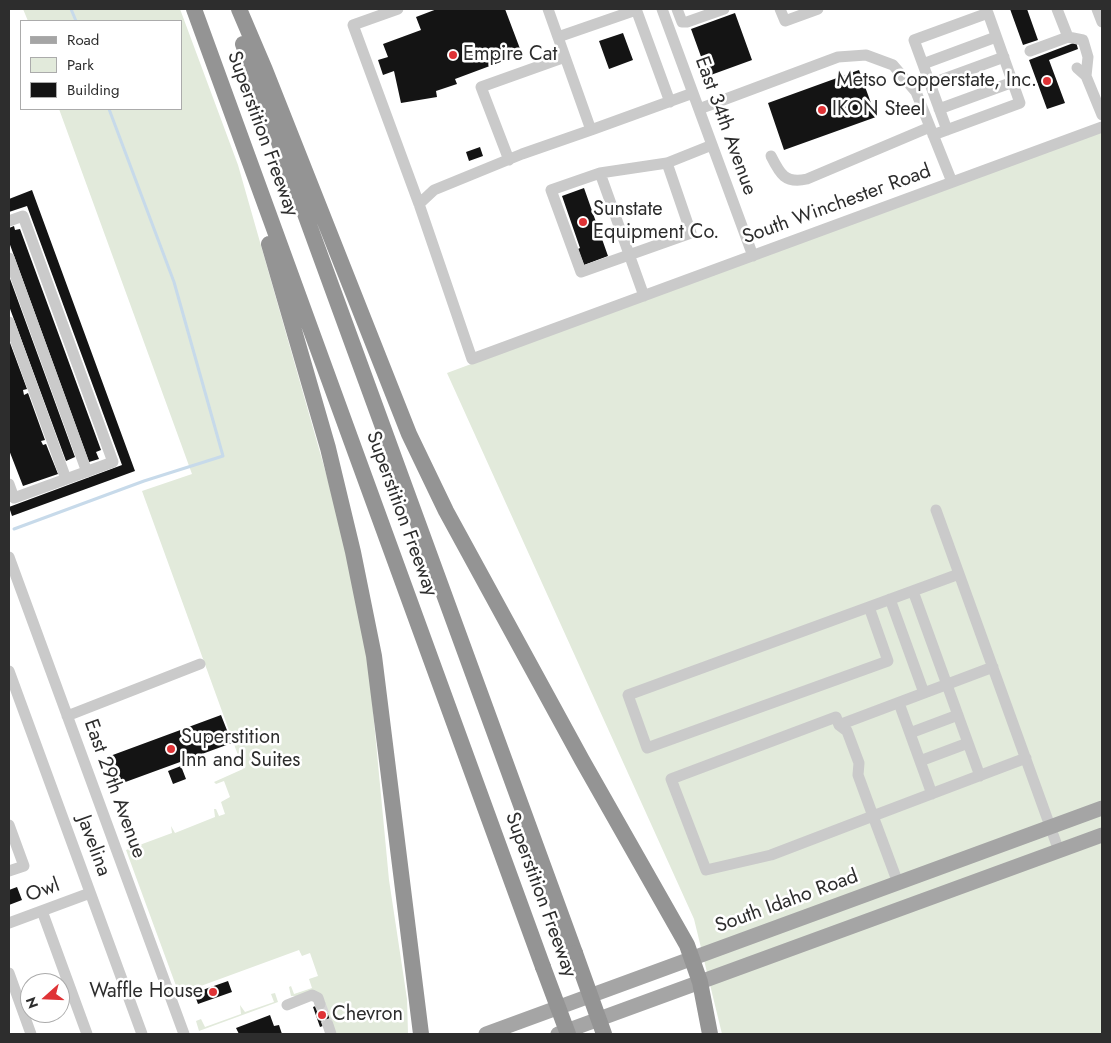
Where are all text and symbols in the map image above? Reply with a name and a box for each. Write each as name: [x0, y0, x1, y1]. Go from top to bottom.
legend: [20, 20, 182, 110]
text: Road: [67, 29, 99, 51]
place label: Empire Cat: [463, 43, 557, 67]
street label: Superstition Freeway: [221, 48, 303, 220]
marker: Empire Cat: [447, 49, 459, 61]
street label: East 34th Avenue: [689, 53, 761, 199]
text: Park: [67, 54, 94, 76]
place label: Metso Copperstate, Inc.: [836, 69, 1037, 93]
marker: Metso Copperstate, Inc.: [1041, 75, 1053, 87]
text: Building: [67, 79, 119, 101]
place label: IKON Steel: [832, 98, 925, 122]
marker: IKON Steel: [816, 104, 828, 116]
street label: South Winchester Road: [740, 160, 934, 250]
place label: Sunstate Equipment Co.: [593, 198, 719, 245]
marker: Sunstate Equipment Co.: [577, 216, 589, 228]
street label: Superstition Freeway: [360, 428, 442, 600]
street label: East 29th Avenue: [78, 716, 150, 862]
place label: Superstition Inn and Suites: [181, 726, 300, 773]
marker: Superstition Inn and Suites: [165, 743, 177, 755]
street label: Superstition Freeway: [499, 809, 581, 981]
street label: Javelina: [71, 812, 115, 880]
street label: South Idaho Road: [712, 865, 862, 939]
street label: Owl: [23, 874, 63, 908]
north arrow: [20, 973, 70, 1023]
place label: Waffle House: [89, 980, 203, 1004]
marker: Waffle House: [207, 986, 219, 998]
text: N: [21, 994, 43, 1011]
place label: Chevron: [332, 1003, 403, 1027]
marker: Chevron: [316, 1009, 328, 1021]

